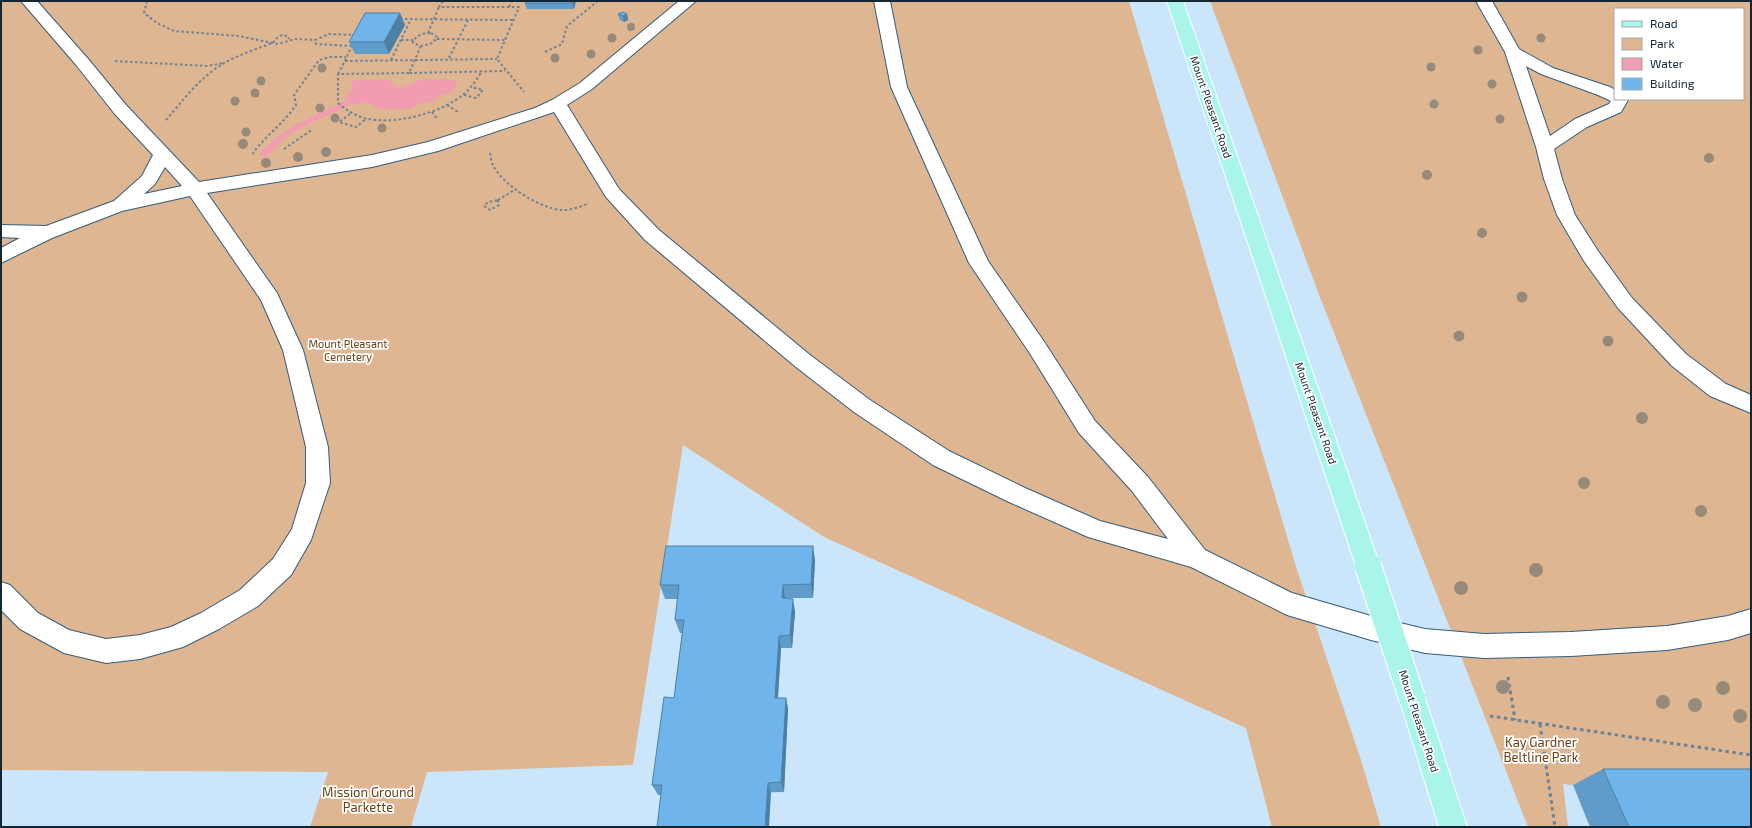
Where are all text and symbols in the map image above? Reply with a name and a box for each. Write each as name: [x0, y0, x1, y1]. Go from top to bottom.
legend: [1614, 8, 1744, 100]
text: Road: [1650, 16, 1678, 30]
text: Park: [1650, 36, 1675, 50]
street label: Mount Pleasant Road: [1188, 54, 1235, 159]
text: Water: [1650, 56, 1684, 70]
text: Building: [1650, 76, 1695, 90]
park label: Mount Pleasant Cemetery: [308, 337, 388, 363]
street label: Mount Pleasant Road: [1293, 360, 1340, 465]
street label: Mount Pleasant Road: [1397, 668, 1442, 774]
park label: Kay Gardner Beltline Park: [1504, 734, 1579, 765]
park label: Mission Ground Parkette: [322, 784, 414, 815]

